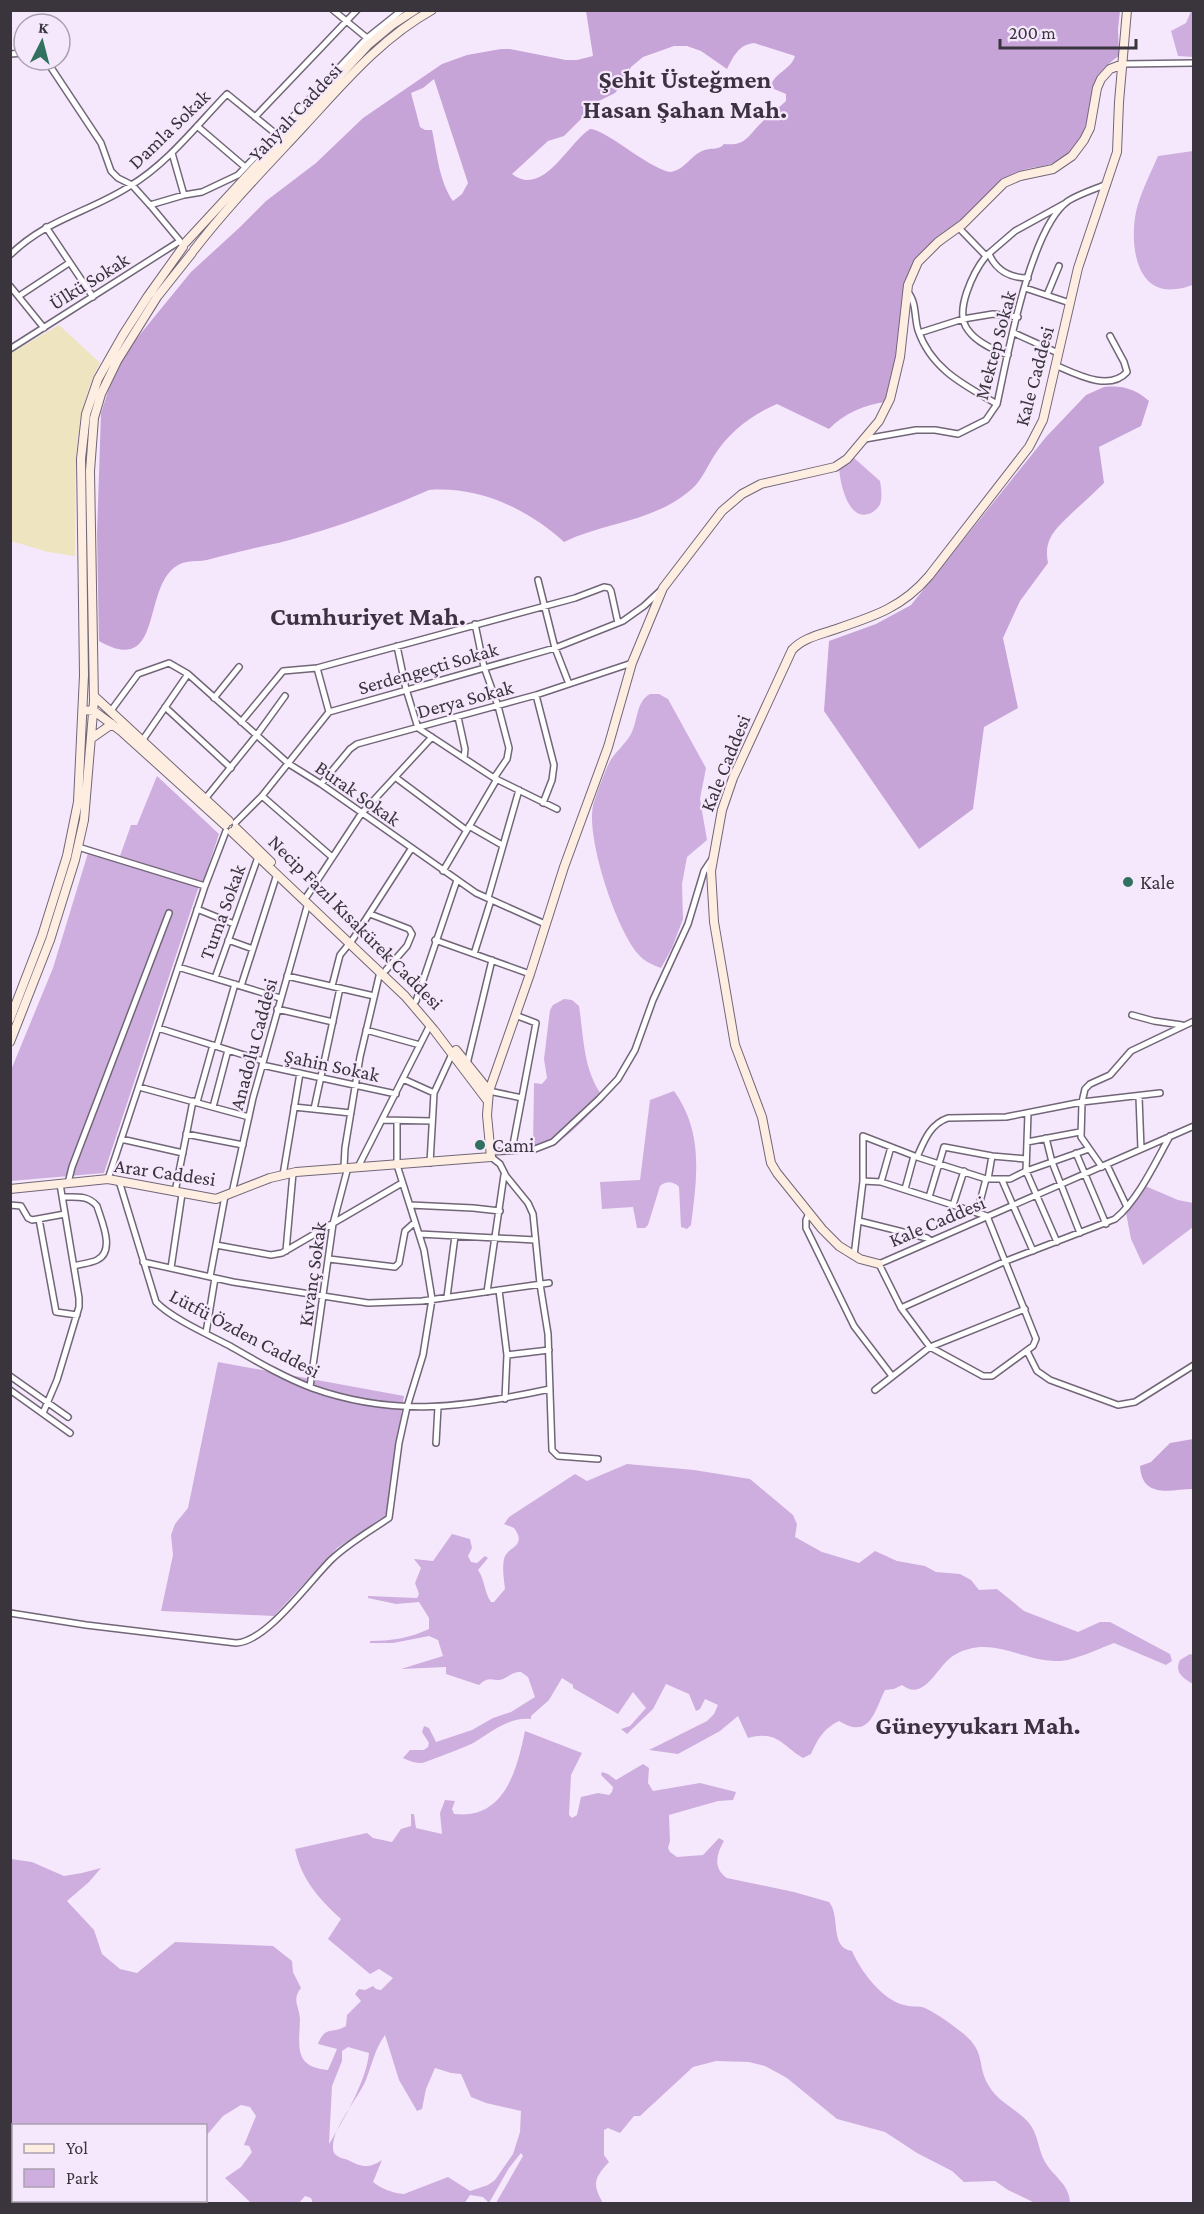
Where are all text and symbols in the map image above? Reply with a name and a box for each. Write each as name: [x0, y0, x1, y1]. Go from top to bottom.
north arrow: [12, 12, 72, 72]
scale bar: [1000, 12, 1136, 50]
text: K: [38, 19, 50, 37]
text: 200 m: [1009, 23, 1056, 43]
street label: Yahyalı Caddesi: [244, 59, 347, 166]
district label: Şehit Üsteğmen Hasan Şahan Mah.: [583, 65, 787, 124]
street label: Damla Sokak: [124, 84, 215, 173]
street label: Ülkü Sokak: [45, 248, 133, 314]
street label: Mektep Sokak: [970, 288, 1021, 402]
street label: Kale Caddesi: [1010, 324, 1058, 428]
district label: Cumhuriyet Mah.: [270, 602, 466, 631]
street label: Serdengeçti Sokak: [355, 637, 501, 699]
street label: Derya Sokak: [414, 675, 516, 723]
street label: Kale Caddesi: [696, 711, 754, 815]
street label: Burak Sokak: [311, 756, 405, 830]
street label: Necip Fazıl Kısakürek Caddesi: [264, 830, 448, 1014]
street label: Turna Sokak: [195, 861, 250, 963]
place label: Kale: [1140, 871, 1175, 893]
marker: Kale: [1121, 875, 1135, 889]
street label: Anadolu Caddesi: [225, 976, 281, 1112]
street label: Şahin Sokak: [282, 1044, 382, 1087]
place label: Cami: [492, 1134, 534, 1156]
marker: Cami: [473, 1138, 487, 1152]
street label: Arar Caddesi: [113, 1154, 217, 1190]
street label: Kale Caddesi: [886, 1191, 988, 1251]
street label: Kıvanç Sokak: [294, 1220, 331, 1328]
street label: Lütfü Özden Caddesi: [166, 1284, 324, 1382]
district label: Güneyyukarı Mah.: [875, 1711, 1081, 1740]
legend: [12, 2124, 207, 2202]
text: Yol: [66, 2138, 88, 2158]
text: Park: [66, 2168, 98, 2188]

